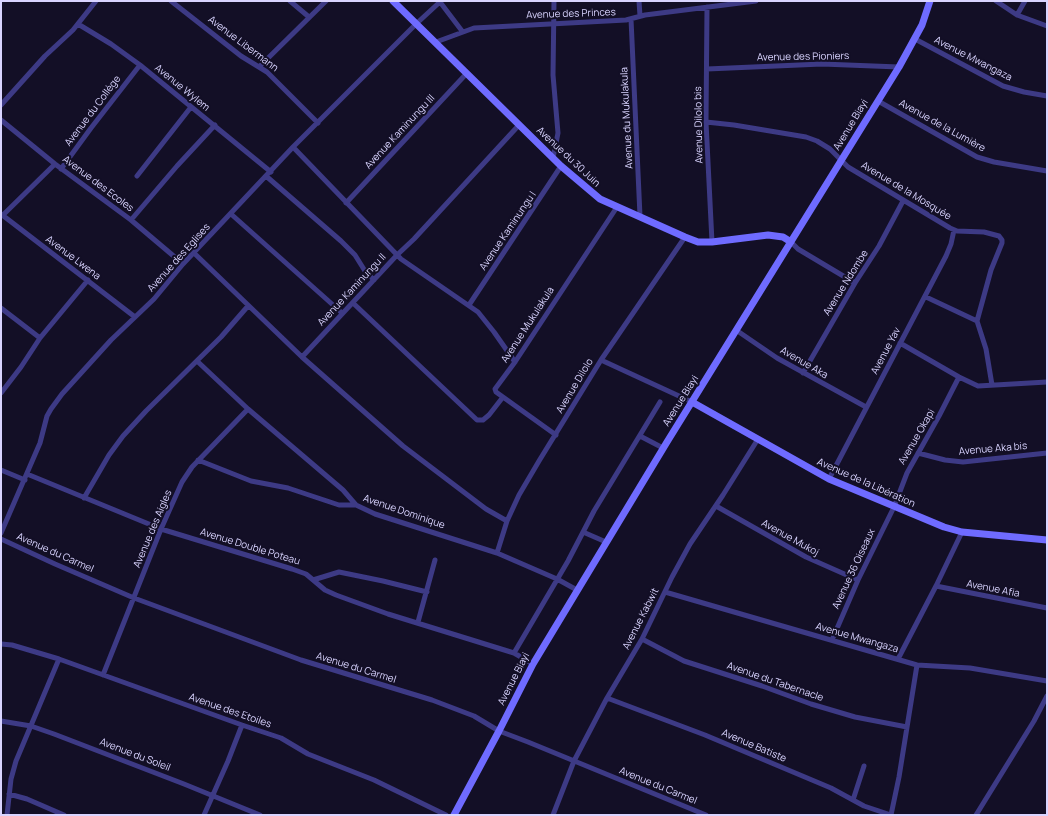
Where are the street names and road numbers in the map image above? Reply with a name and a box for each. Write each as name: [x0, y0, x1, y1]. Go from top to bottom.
street label: Avenue des Princes: [526, 6, 616, 22]
street label: Avenue Libermann: [205, 14, 281, 74]
street label: Avenue Mwangaza: [932, 34, 1014, 84]
street label: Avenue des Pioniers: [757, 50, 849, 64]
street label: Avenue Wylem: [152, 62, 212, 114]
street label: Avenue du Mukulakula: [618, 67, 636, 169]
street label: Avenue du Collège: [62, 73, 124, 149]
street label: Avenue Dilolo bis: [692, 86, 706, 164]
street label: Avenue Kaminungu III: [362, 92, 438, 172]
street label: Avenue Biayi: [831, 97, 871, 153]
street label: Avenue de la Lumière: [897, 97, 987, 155]
street label: Avenue du 30 Juin: [534, 124, 602, 190]
street label: Avenue des Ecoles: [60, 153, 136, 215]
street label: Avenue de la Mosquée: [859, 159, 953, 223]
street label: Avenue Kaminungu I: [477, 189, 539, 273]
street label: Avenue des Eglises: [145, 221, 213, 295]
street label: Avenue Lwena: [43, 233, 103, 283]
street label: Avenue Ndombe: [821, 248, 871, 318]
street label: Avenue Kaminungu II: [315, 251, 389, 329]
street label: Avenue Mukulakula: [499, 285, 557, 365]
street label: Avenue Yav: [869, 325, 903, 377]
street label: Avenue Aka: [778, 345, 830, 381]
street label: Avenue Dilolo: [554, 356, 596, 416]
street label: Avenue Biayi: [661, 373, 701, 429]
street label: Avenue Okapi: [896, 407, 938, 467]
street label: Avenue Aka bis: [958, 440, 1028, 458]
street label: Avenue de la Libération: [815, 456, 917, 510]
street label: Avenue des Aigles: [131, 488, 175, 570]
street label: Avenue Dominique: [362, 492, 446, 532]
street label: Avenue Mukoj: [759, 517, 821, 559]
street label: Avenue Double Poteau: [199, 526, 301, 568]
street label: Avenue 36 Oiseaux: [830, 527, 878, 611]
street label: Avenue du Carmel: [15, 531, 95, 575]
street label: Avenue Afia: [965, 578, 1021, 600]
street label: Avenue Kabwit: [620, 586, 662, 652]
street label: Avenue Mwangaza: [814, 620, 900, 656]
street label: Avenue du Carmel: [315, 650, 397, 686]
street label: Avenue Biayi: [496, 651, 532, 707]
street label: Avenue du Tabernacle: [725, 660, 825, 704]
street label: Avenue des Etoiles: [187, 691, 273, 731]
street label: Avenue Batiste: [720, 727, 788, 765]
street label: Avenue du Soleil: [98, 736, 172, 774]
street label: Avenue du Carmel: [617, 765, 699, 807]

